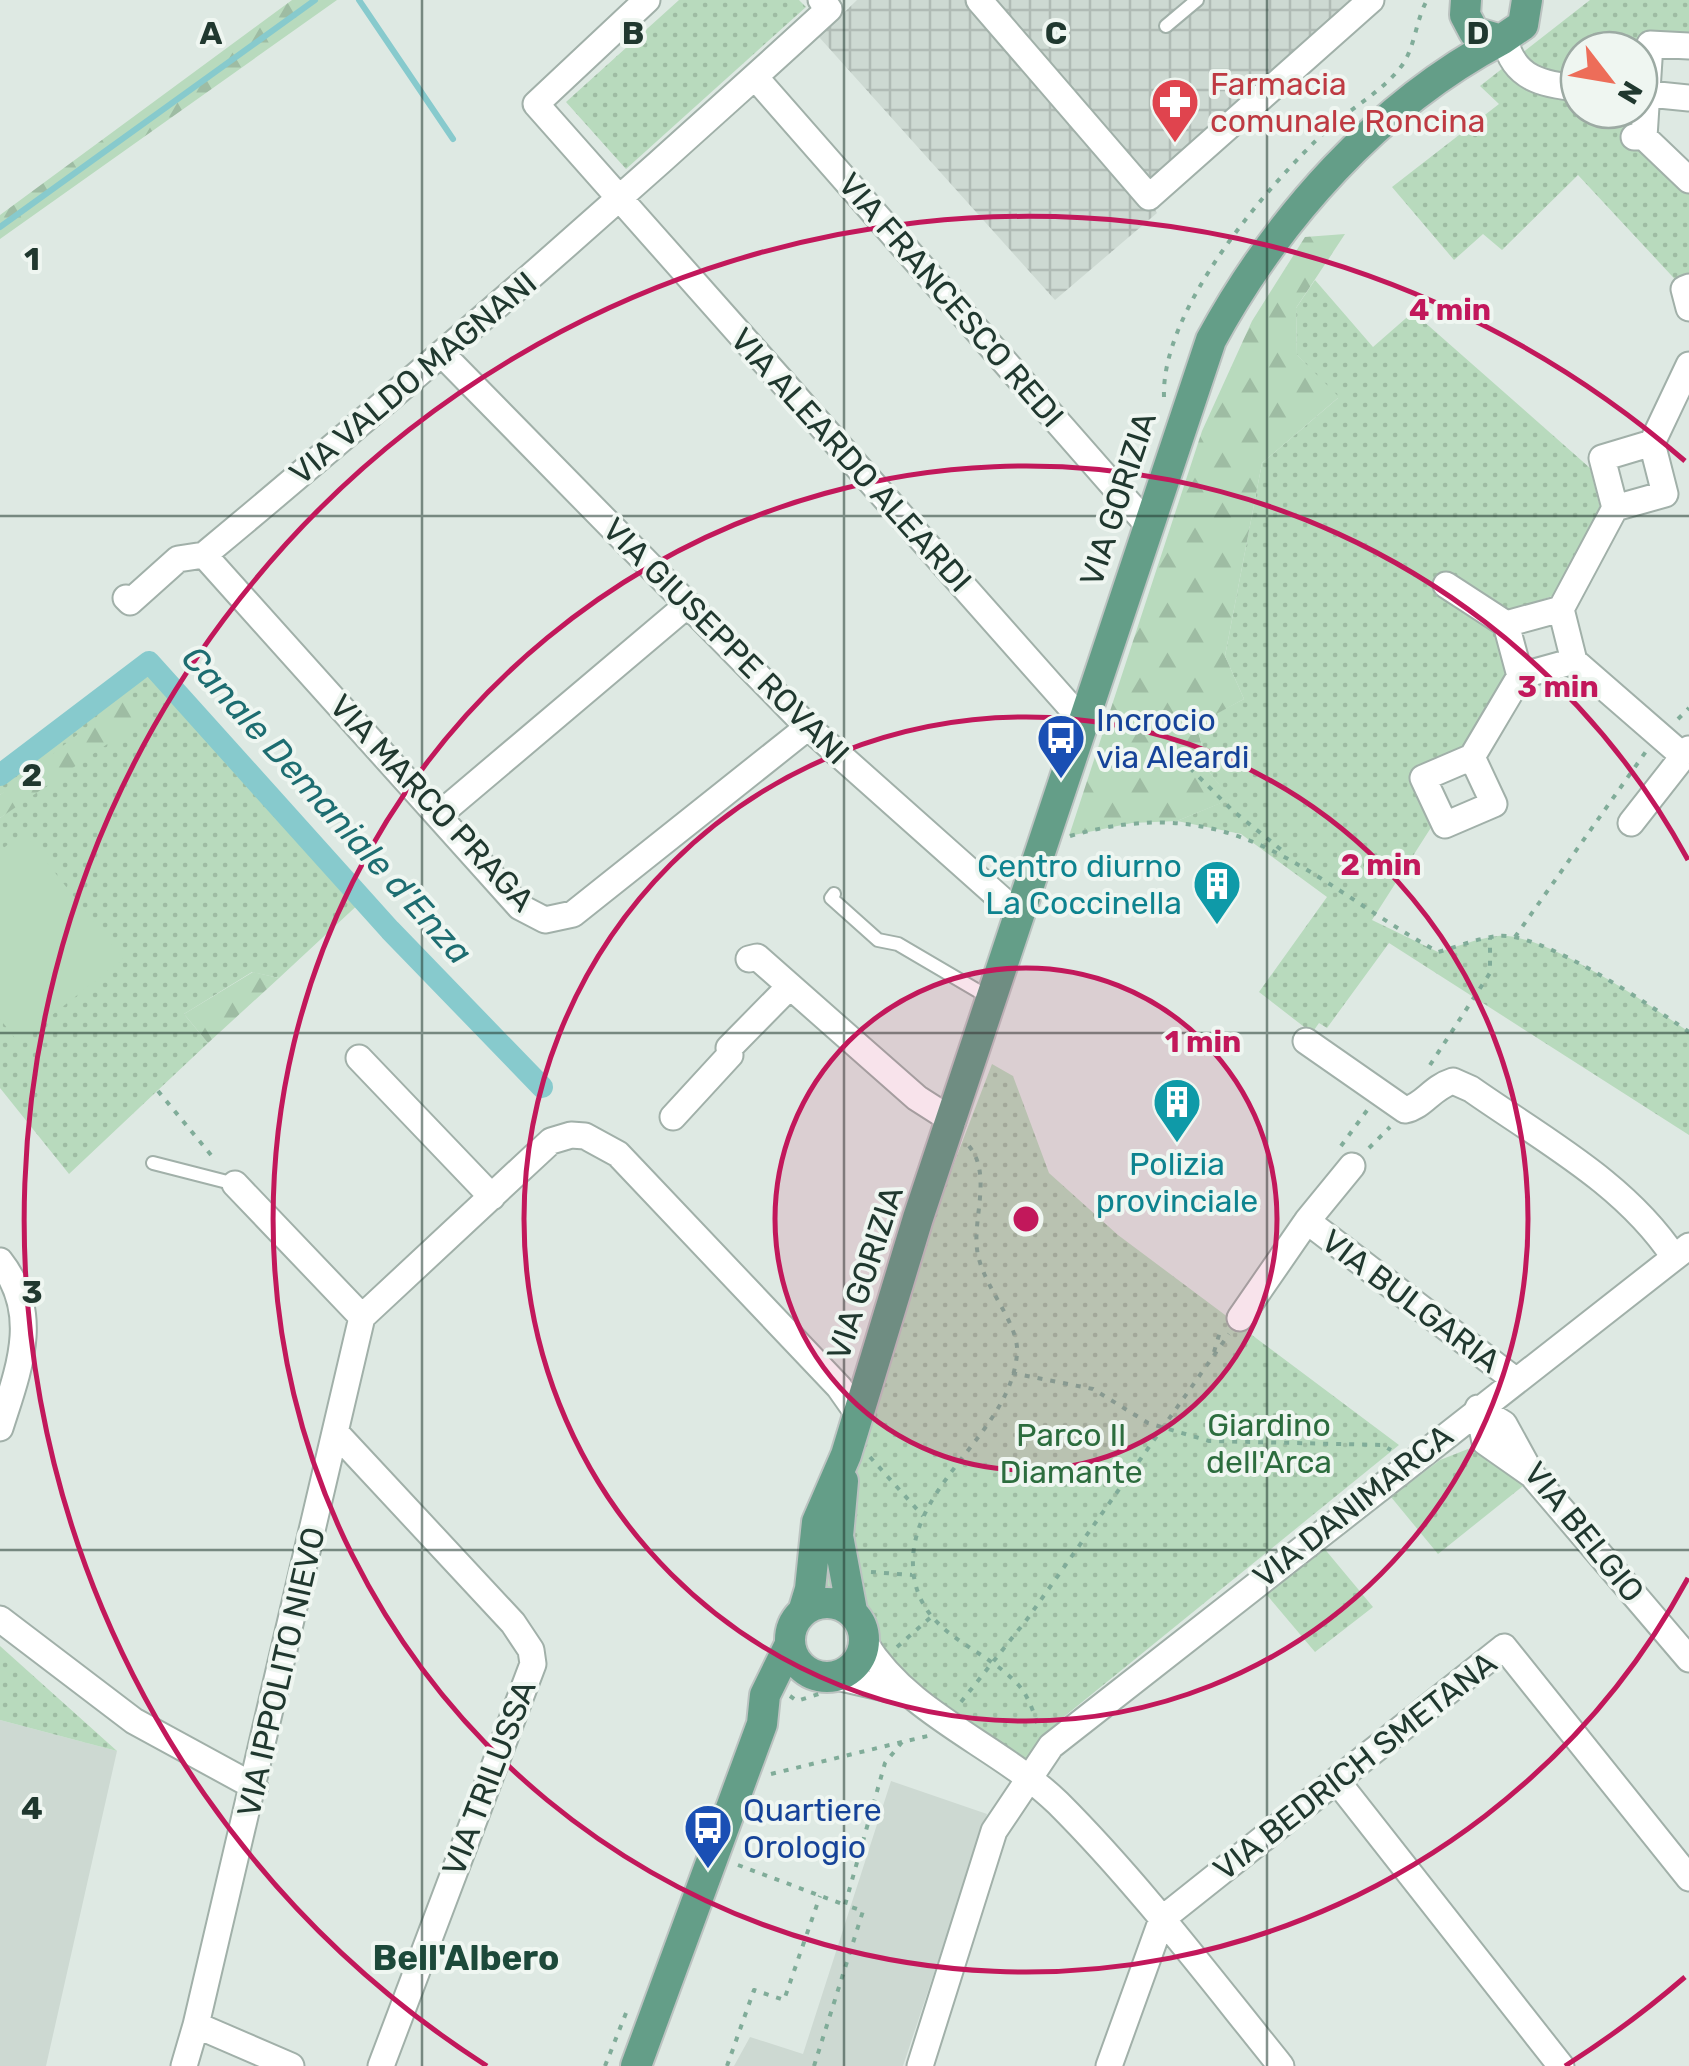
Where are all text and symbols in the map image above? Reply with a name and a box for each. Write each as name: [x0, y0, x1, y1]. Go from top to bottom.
text: A: [200, 14, 223, 52]
text: B: [622, 14, 644, 52]
text: C: [1045, 14, 1067, 52]
text: D: [1467, 14, 1489, 52]
north arrow: [1559, 30, 1659, 130]
place label: Farmacia comunale Roncina: [1210, 65, 1485, 140]
text: N: [1611, 75, 1649, 110]
pharmacy icon: Farmacia comunale Roncina: [1149, 76, 1201, 144]
street label: VIA FRANCESCO REDI: [830, 165, 1072, 435]
text: 1: [24, 240, 40, 278]
street label: VIA VALDO MAGNANI: [282, 264, 544, 492]
text: 4 min: [1409, 292, 1491, 328]
street label: VIA ALEARDO ALEARDI: [723, 320, 979, 600]
street label: VIA GORIZIA: [1072, 407, 1164, 591]
street label: VIA GIUSEPPE ROVANI: [595, 510, 857, 772]
water label: Canale Demaniale d'Enza: [173, 637, 481, 973]
text: 3 min: [1517, 669, 1599, 705]
street label: VIA MARCO PRAGA: [322, 687, 542, 919]
place label: Incrocio via Aleardi: [1096, 701, 1250, 776]
bus stop icon: Incrocio via Aleardi: [1035, 712, 1087, 780]
text: 2: [22, 756, 42, 794]
place label: Centro diurno La Coccinella: [977, 847, 1182, 922]
text: 2 min: [1340, 847, 1422, 883]
building icon: Centro diurno La Coccinella: [1191, 858, 1243, 926]
text: 1 min: [1165, 1024, 1241, 1060]
building icon: Polizia provinciale: [1151, 1076, 1203, 1144]
place label: Polizia provinciale: [1096, 1145, 1258, 1220]
street label: VIA GORIZIA: [819, 1181, 911, 1365]
centre of rings: [1008, 1201, 1044, 1237]
street label: VIA BULGARIA: [1314, 1222, 1508, 1380]
text: 3: [21, 1273, 43, 1311]
park label: Giardino dell'Arca: [1206, 1406, 1332, 1481]
park label: Parco Il Diamante: [999, 1416, 1143, 1491]
street label: VIA DANIMARCA: [1246, 1416, 1460, 1596]
street label: VIA BELGIO: [1516, 1454, 1652, 1610]
street label: VIA IPPOLITO NIEVO: [229, 1524, 333, 1820]
street label: VIA BEDRICH SMETANA: [1206, 1644, 1504, 1888]
street label: VIA TRILUSSA: [434, 1675, 544, 1881]
text: 4: [21, 1789, 43, 1827]
place label: Quartiere Orologio: [743, 1791, 882, 1866]
bus stop icon: Quartiere Orologio: [682, 1802, 734, 1870]
district label: Bell'Albero: [373, 1937, 559, 1979]

